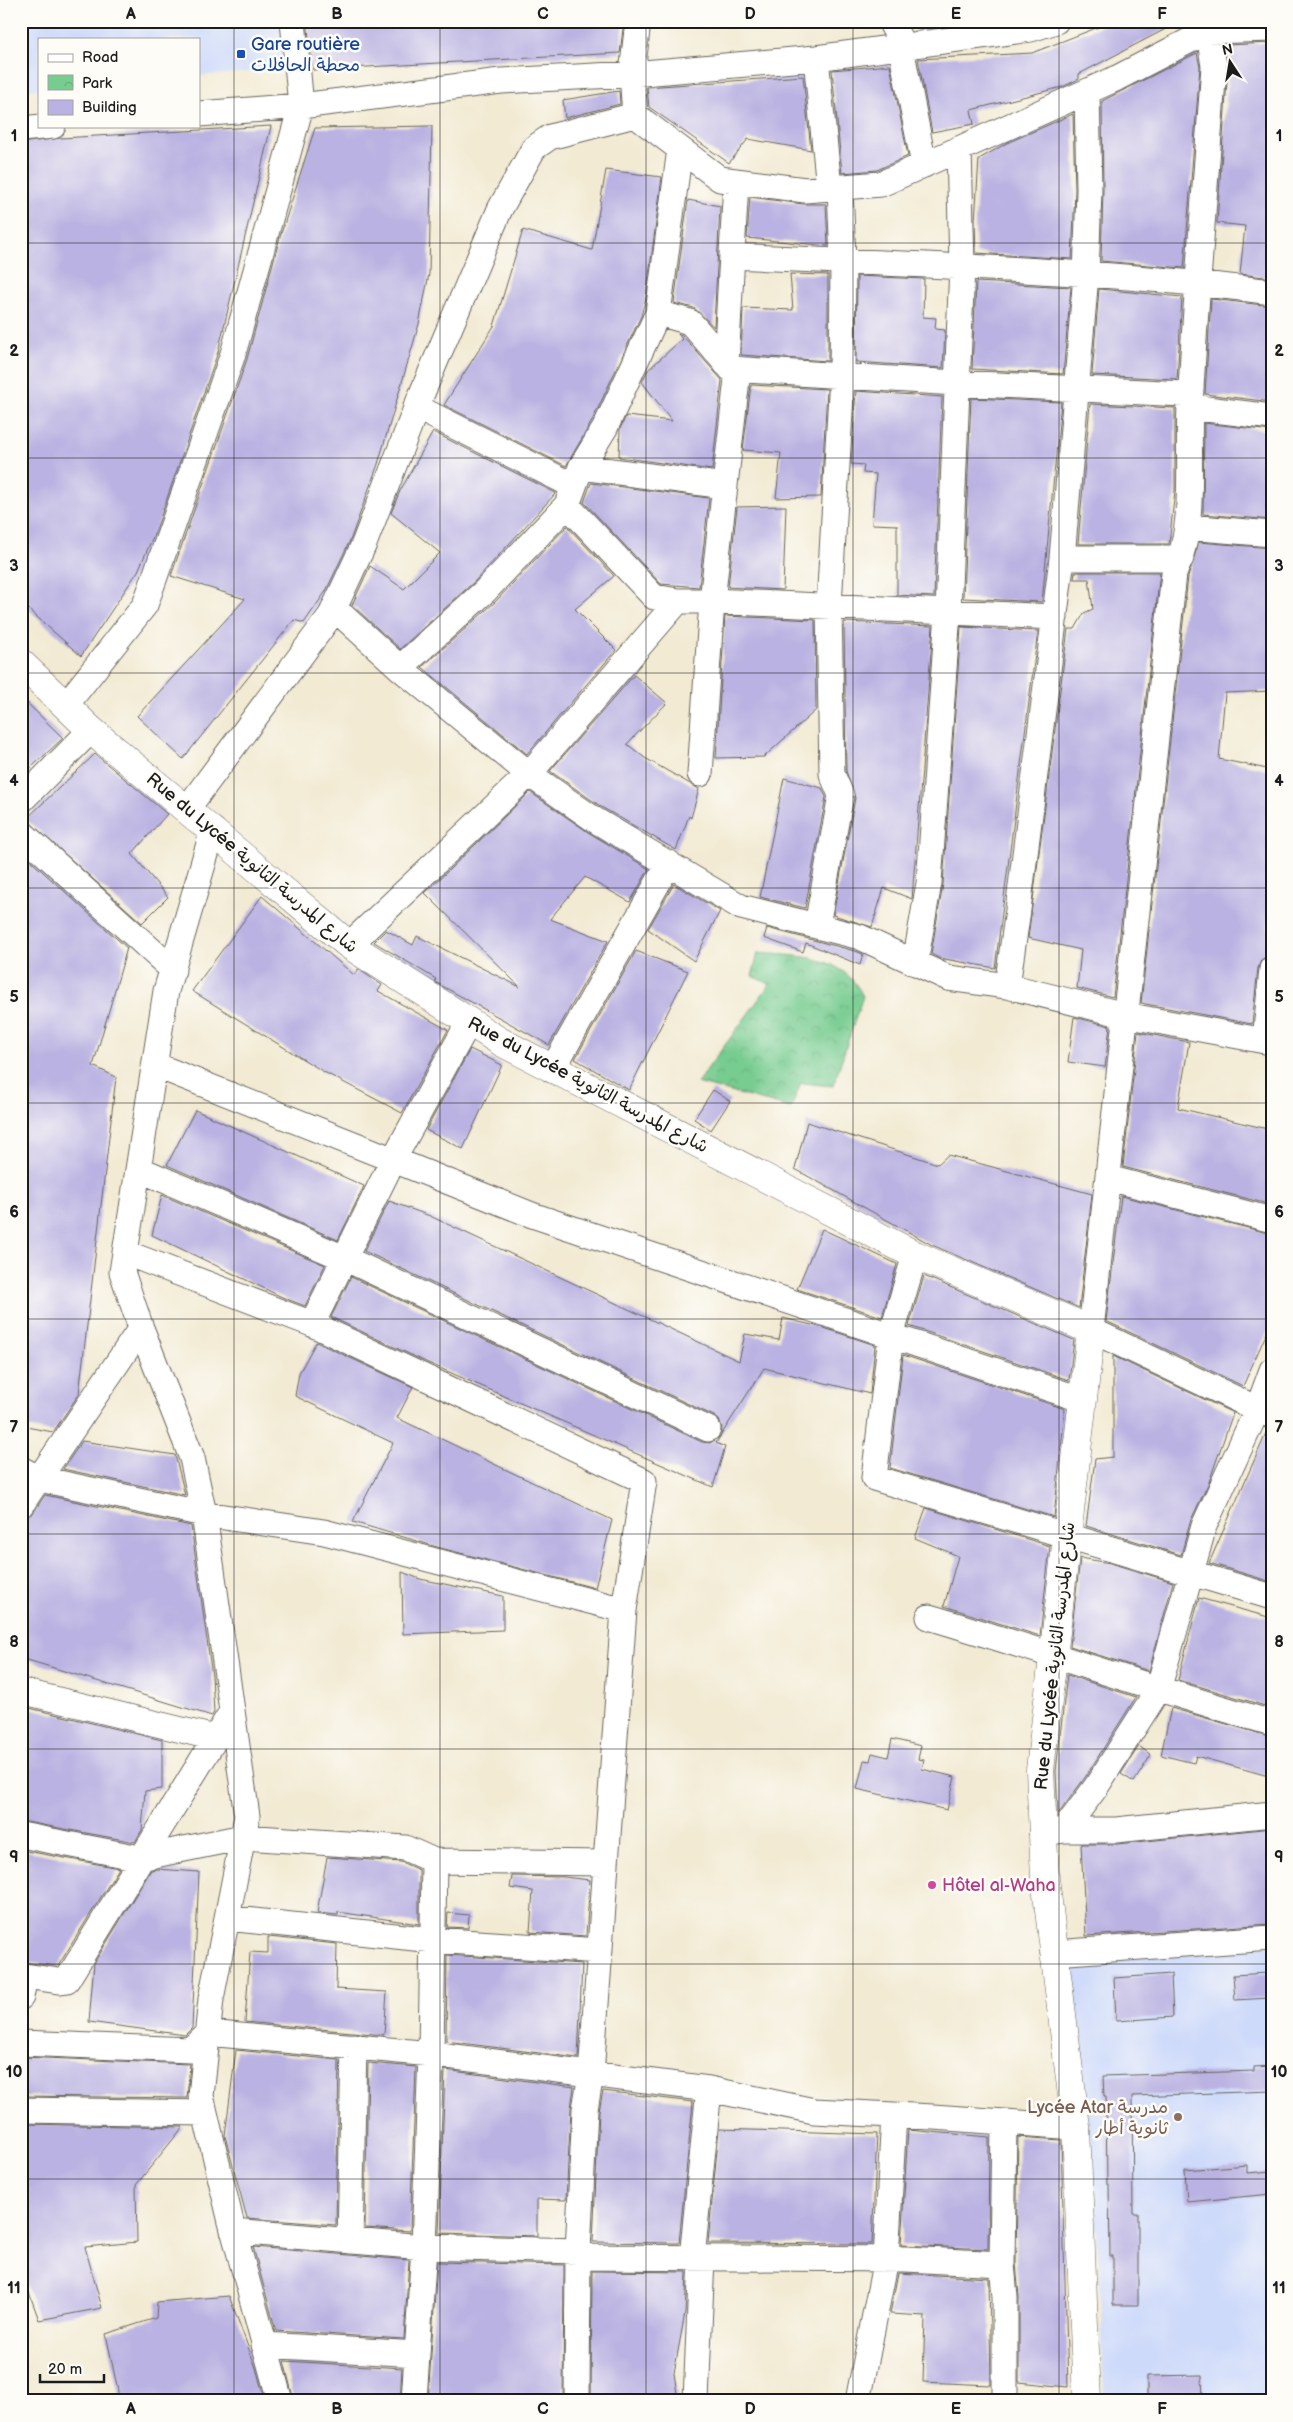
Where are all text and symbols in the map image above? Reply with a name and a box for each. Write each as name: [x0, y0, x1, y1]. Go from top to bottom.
text: A: [125, 5, 136, 24]
text: B: [331, 5, 343, 24]
text: C: [537, 5, 549, 24]
text: D: [744, 5, 756, 24]
text: E: [951, 5, 961, 24]
text: F: [1157, 5, 1167, 24]
place label: Gare routière محطة الحافلات: [251, 34, 360, 76]
legend: [38, 38, 200, 128]
north arrow: [1206, 38, 1256, 88]
text: N: [1220, 40, 1234, 59]
text: Road: [82, 48, 118, 67]
marker: Gare routière محطة الحافلات: [235, 48, 247, 60]
text: Park: [82, 74, 113, 93]
text: Building: [82, 98, 137, 117]
text: 1: [11, 127, 17, 146]
text: 1: [1276, 127, 1282, 146]
text: 2: [9, 342, 19, 361]
text: 2: [1274, 342, 1284, 361]
text: 3: [9, 557, 19, 576]
text: 3: [1274, 557, 1284, 576]
street label: Rue du Lycée شارع المدرسة الثانوية: [142, 768, 362, 958]
text: 4: [9, 772, 19, 791]
text: 4: [1274, 772, 1284, 791]
text: 5: [9, 988, 19, 1007]
text: 5: [1274, 988, 1284, 1007]
street label: Rue du Lycée شارع المدرسة الثانوية: [464, 1013, 712, 1158]
text: 6: [9, 1203, 19, 1222]
text: 6: [1274, 1203, 1284, 1222]
text: 7: [10, 1418, 19, 1437]
text: 7: [1275, 1418, 1284, 1437]
street label: Rue du Lycée شارع المدرسة الثانوية: [1030, 1521, 1081, 1791]
text: 8: [9, 1633, 19, 1652]
text: 8: [1274, 1633, 1284, 1652]
text: 9: [9, 1848, 19, 1867]
text: 9: [1274, 1848, 1284, 1867]
place label: Hôtel al-Waha: [942, 1875, 1056, 1896]
marker: Hôtel al-Waha: [926, 1879, 938, 1891]
text: 10: [6, 2063, 22, 2082]
text: 10: [1271, 2063, 1287, 2082]
place label: Lycée Atar مدرسة ثانوية أطار: [1027, 2097, 1169, 2139]
marker: Lycée Atar مدرسة ثانوية أطار: [1172, 2111, 1184, 2123]
text: 11: [7, 2279, 21, 2298]
text: 11: [1272, 2279, 1286, 2298]
scale bar: [40, 2352, 104, 2384]
text: 20 m: [48, 2360, 82, 2379]
text: A: [125, 2400, 136, 2419]
text: B: [331, 2400, 343, 2419]
text: C: [537, 2400, 549, 2419]
text: D: [744, 2400, 756, 2419]
text: E: [951, 2400, 961, 2419]
text: F: [1157, 2400, 1167, 2419]

